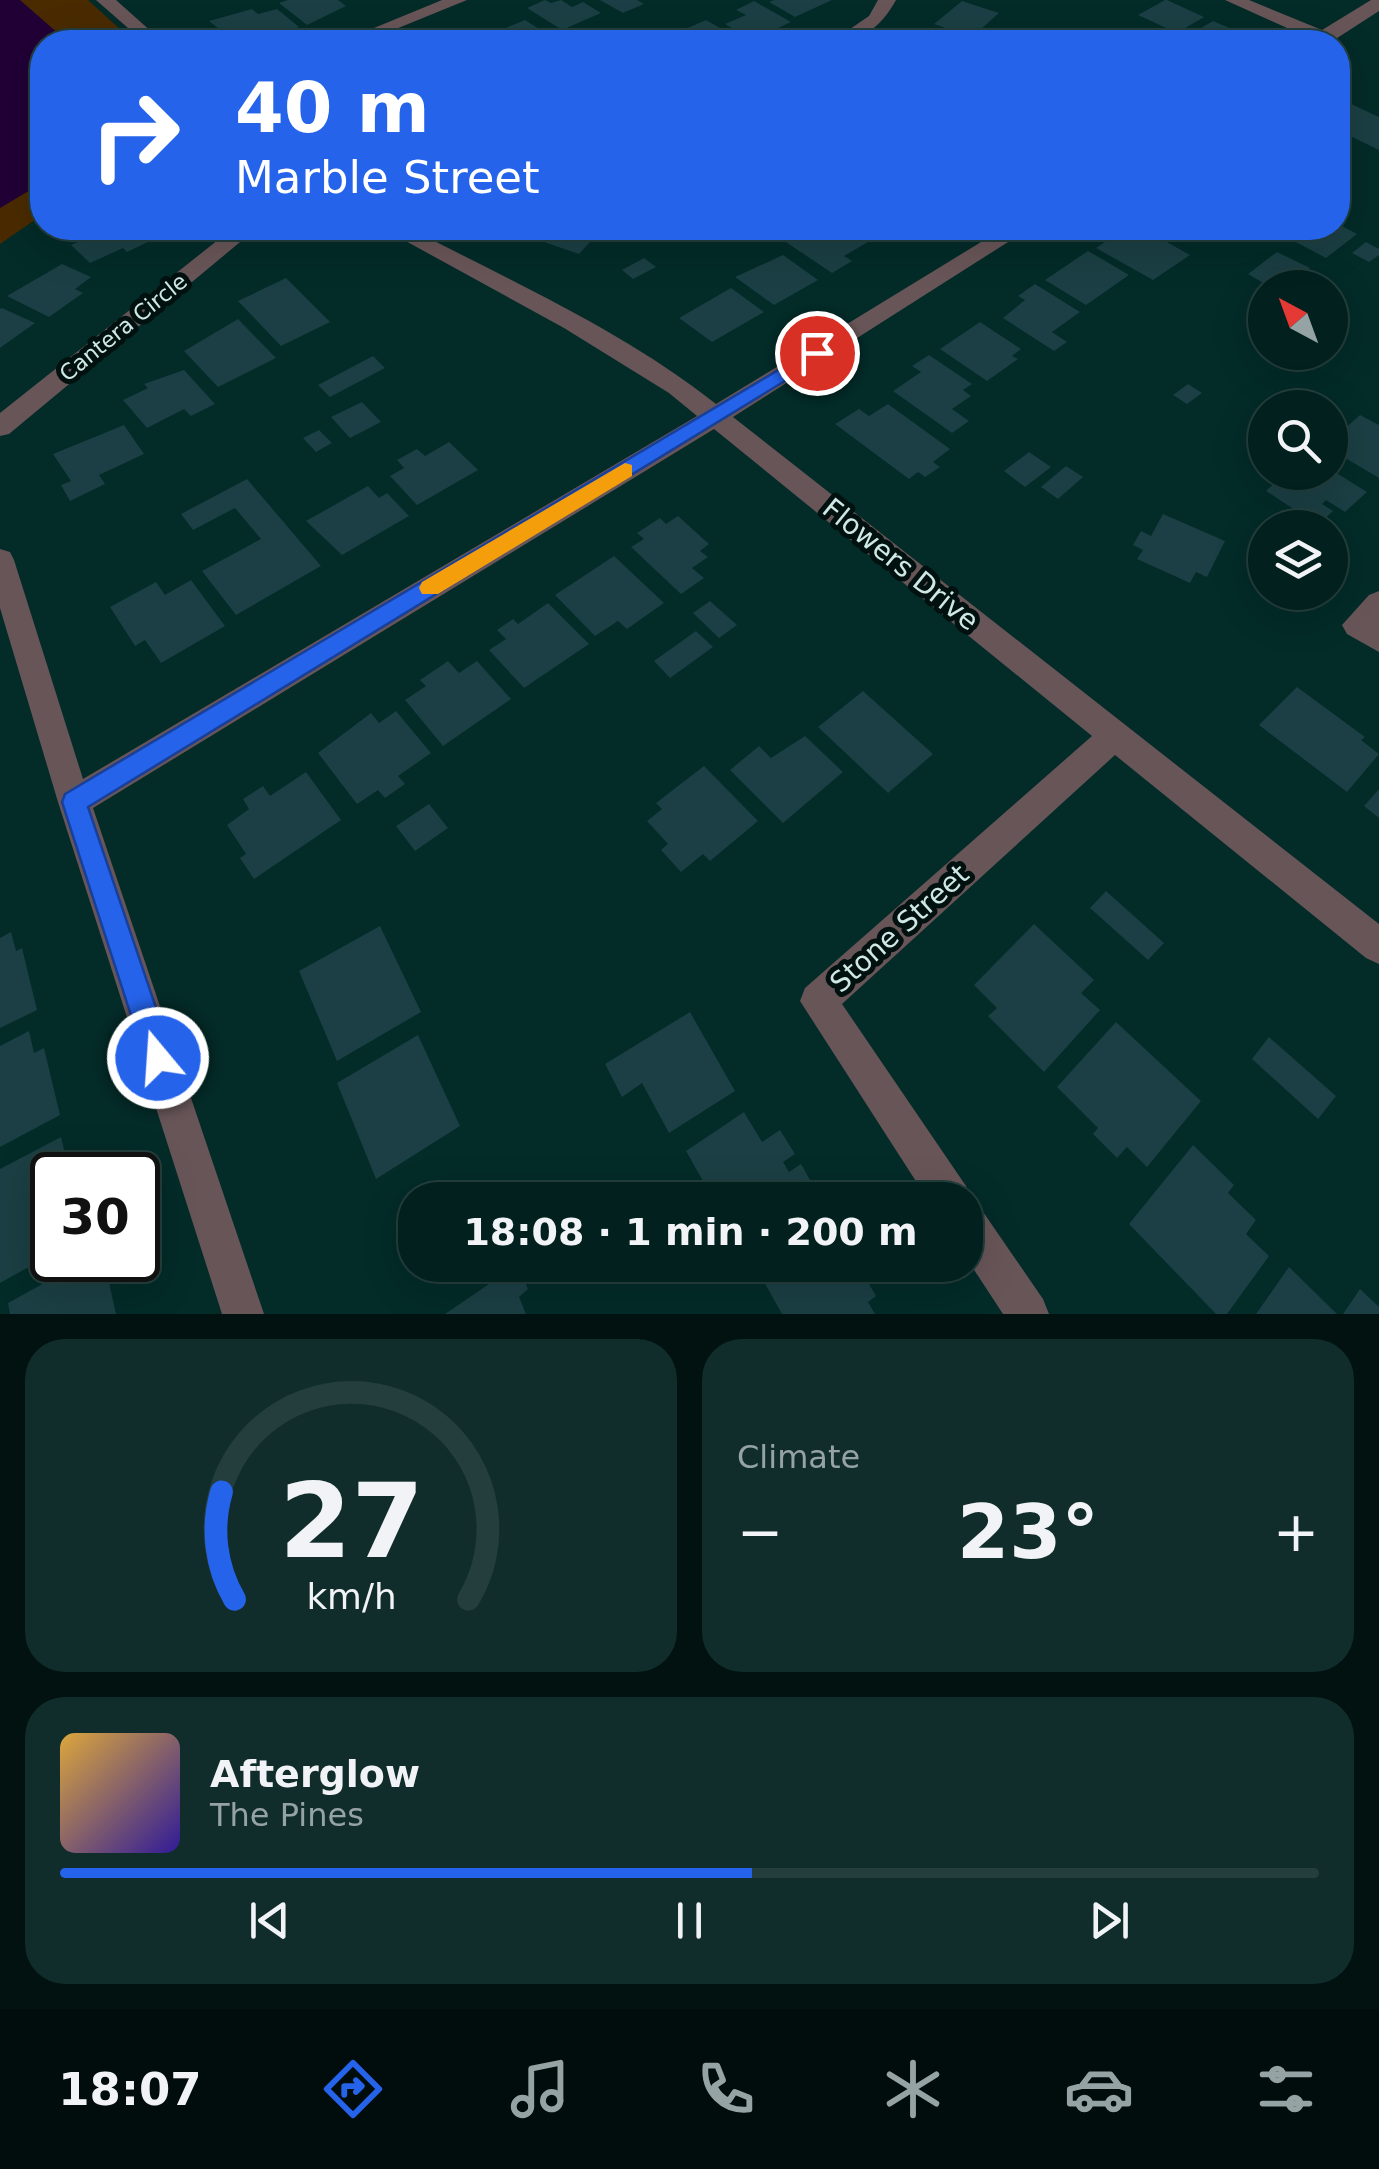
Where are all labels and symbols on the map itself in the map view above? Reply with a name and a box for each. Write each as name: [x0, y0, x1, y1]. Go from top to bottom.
street label: Cantera Circle: [55, 269, 192, 386]
north arrow: [1248, 270, 1348, 370]
pin: [775, 311, 860, 396]
street label: Flowers Drive: [816, 492, 985, 637]
street label: Stone Street: [823, 858, 975, 999]
position arrow: [106, 1006, 210, 1110]
speed limit sign: 30: [30, 1152, 160, 1282]

